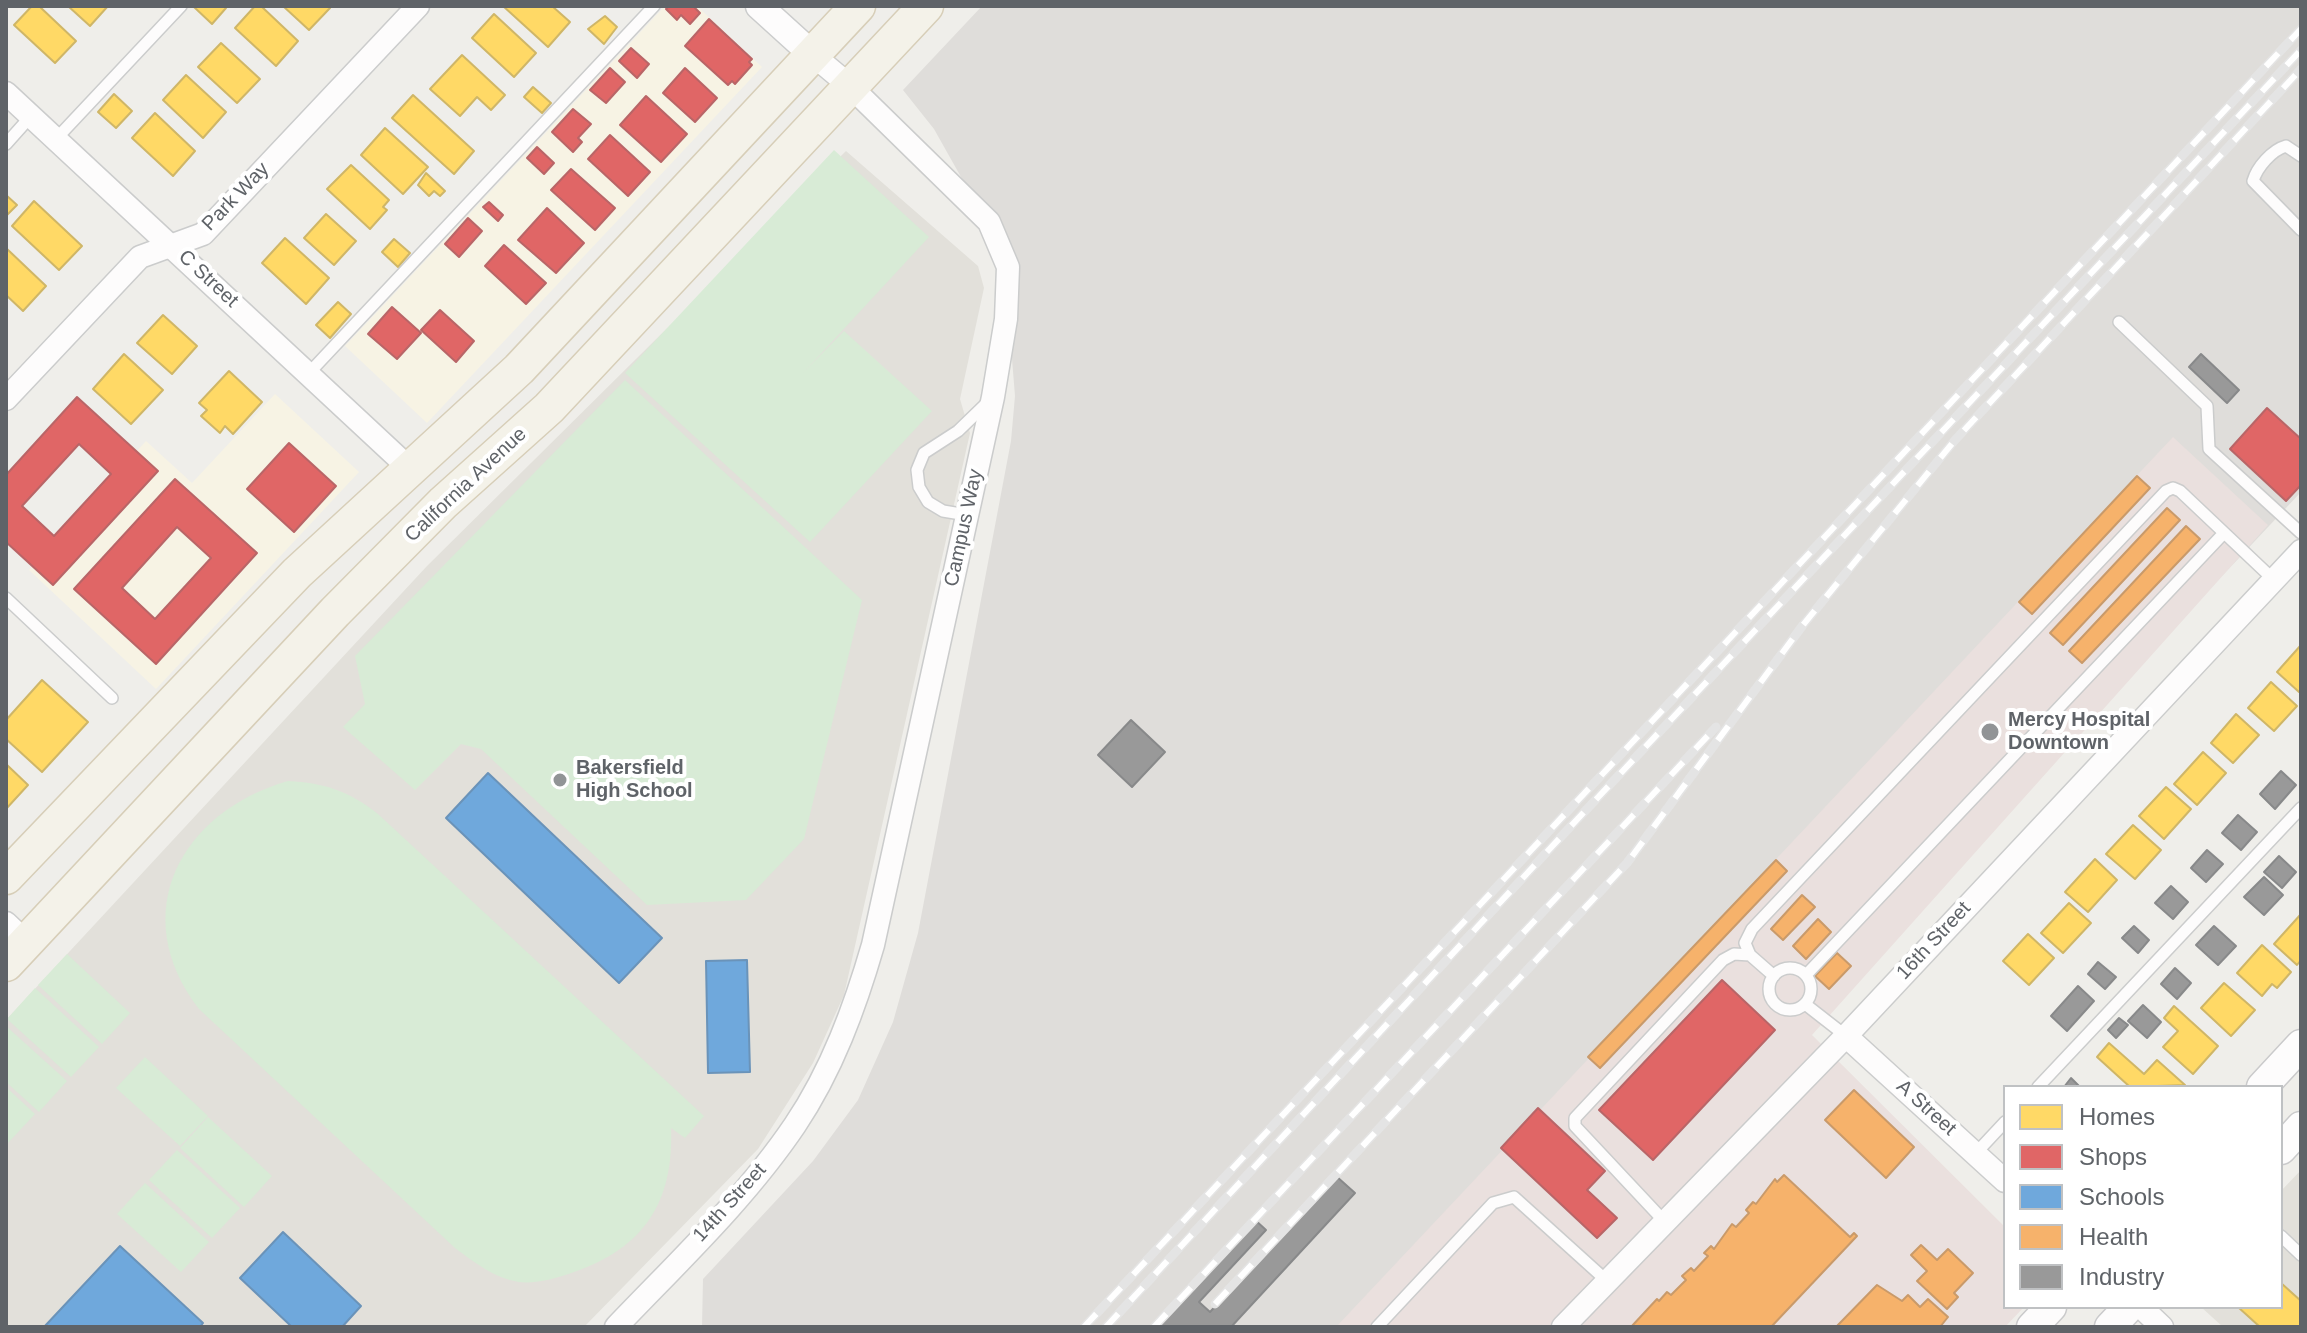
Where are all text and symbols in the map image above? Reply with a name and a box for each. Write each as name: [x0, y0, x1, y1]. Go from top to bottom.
street label: Park Way: [198, 158, 274, 236]
street label: C Street: [173, 245, 243, 313]
street label: California Avenue: [400, 423, 532, 547]
street label: Campus Way: [940, 467, 988, 589]
place label: Mercy Hospital Downtown: [2008, 708, 2150, 755]
marker: Mercy Hospital Downtown: [1979, 721, 2001, 743]
place label: Bakersfield High School: [576, 756, 693, 803]
marker: Bakersfield High School: [551, 771, 569, 789]
street label: 16th Street: [1892, 897, 1976, 985]
street label: A Street: [1891, 1075, 1961, 1141]
legend: [2003, 1085, 2283, 1309]
text: Homes: [2079, 1103, 2155, 1130]
text: Shops: [2079, 1143, 2147, 1170]
street label: 14th Street: [688, 1159, 772, 1247]
text: Schools: [2079, 1183, 2164, 1210]
text: Health: [2079, 1223, 2148, 1250]
text: Industry: [2079, 1263, 2164, 1290]

